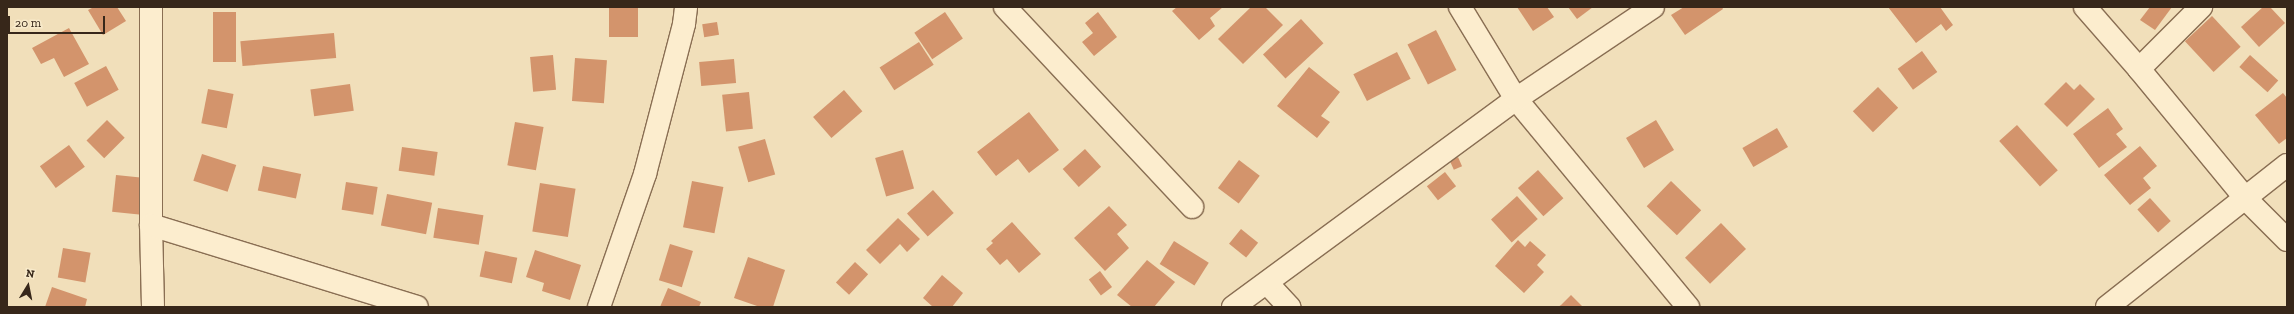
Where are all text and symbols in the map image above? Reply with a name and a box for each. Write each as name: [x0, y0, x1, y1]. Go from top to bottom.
scale bar: [10, 8, 107, 34]
text: 20 m: [15, 16, 41, 30]
north arrow: [8, 266, 48, 306]
text: N: [25, 267, 35, 281]

